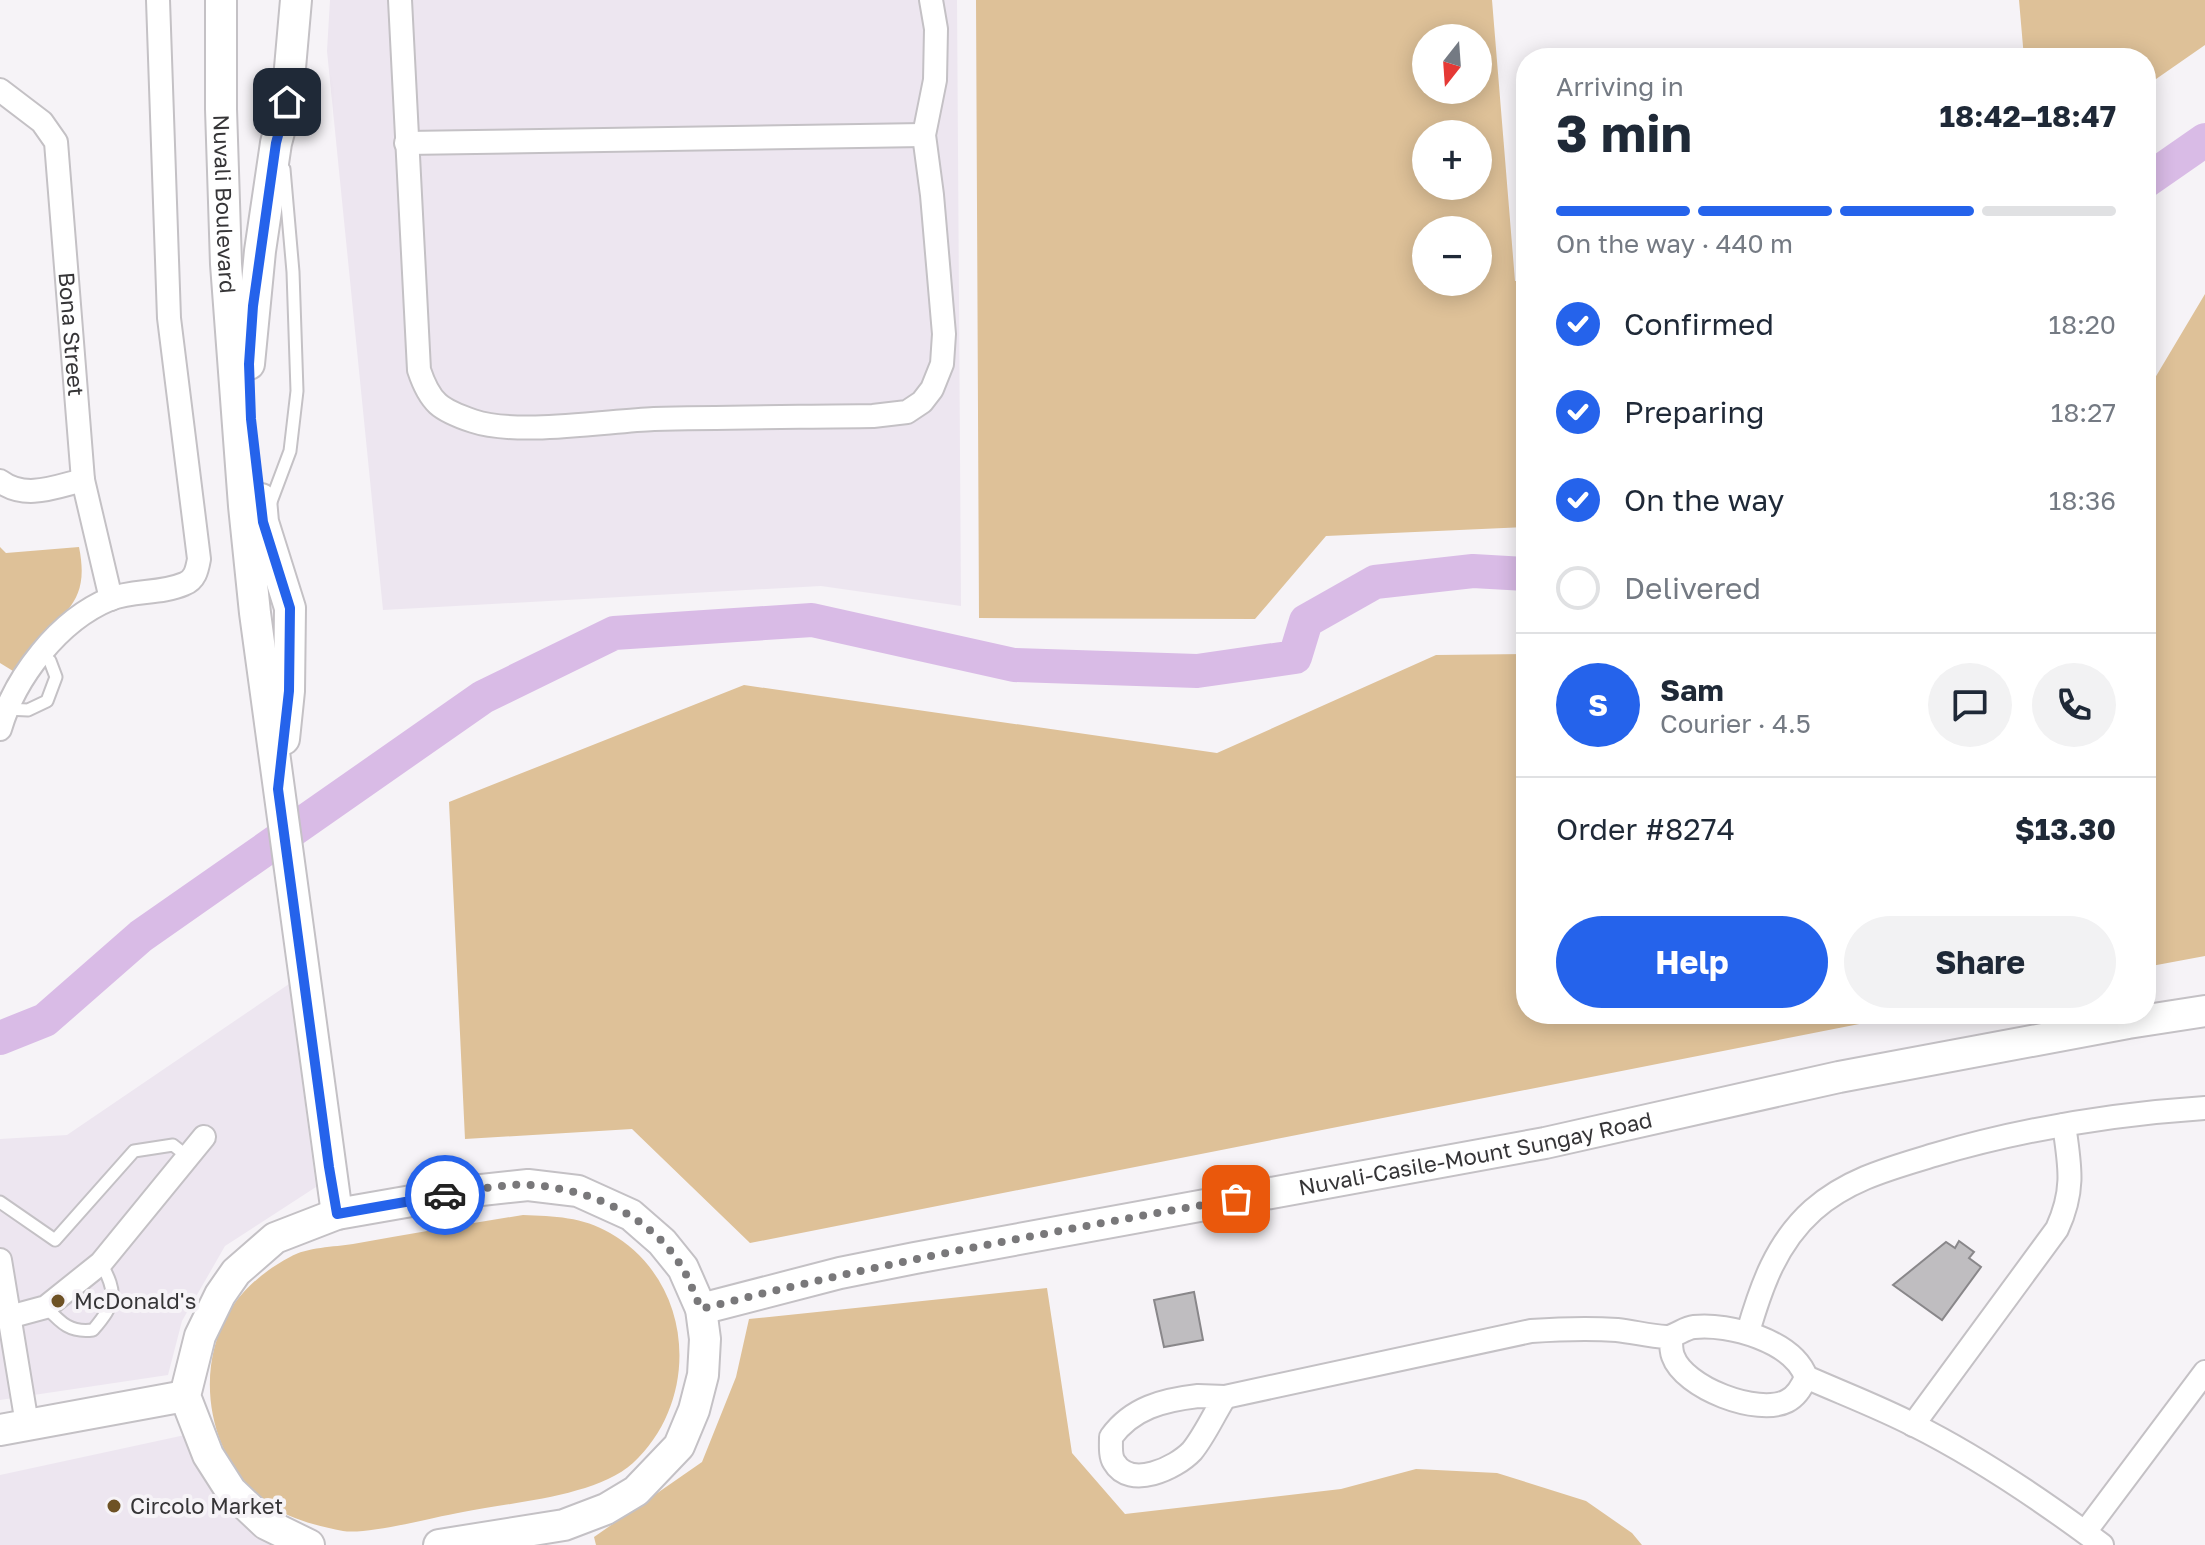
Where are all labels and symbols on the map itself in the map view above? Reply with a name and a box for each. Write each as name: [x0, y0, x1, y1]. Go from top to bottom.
north arrow: [1412, 24, 1492, 104]
pin: [253, 68, 321, 136]
street label: Nuvali Boulevard: [208, 114, 242, 294]
street label: Bona Street: [53, 271, 90, 397]
street label: Nuvali-Casile-Mount Sungay Road: [1296, 1105, 1655, 1201]
courier: [405, 1155, 485, 1235]
pin: [1202, 1165, 1270, 1233]
place label: McDonald's: [74, 1287, 196, 1314]
marker: McDonald's: [49, 1292, 67, 1310]
place label: Circolo Market: [130, 1492, 283, 1519]
marker: Circolo Market: [105, 1497, 123, 1515]

